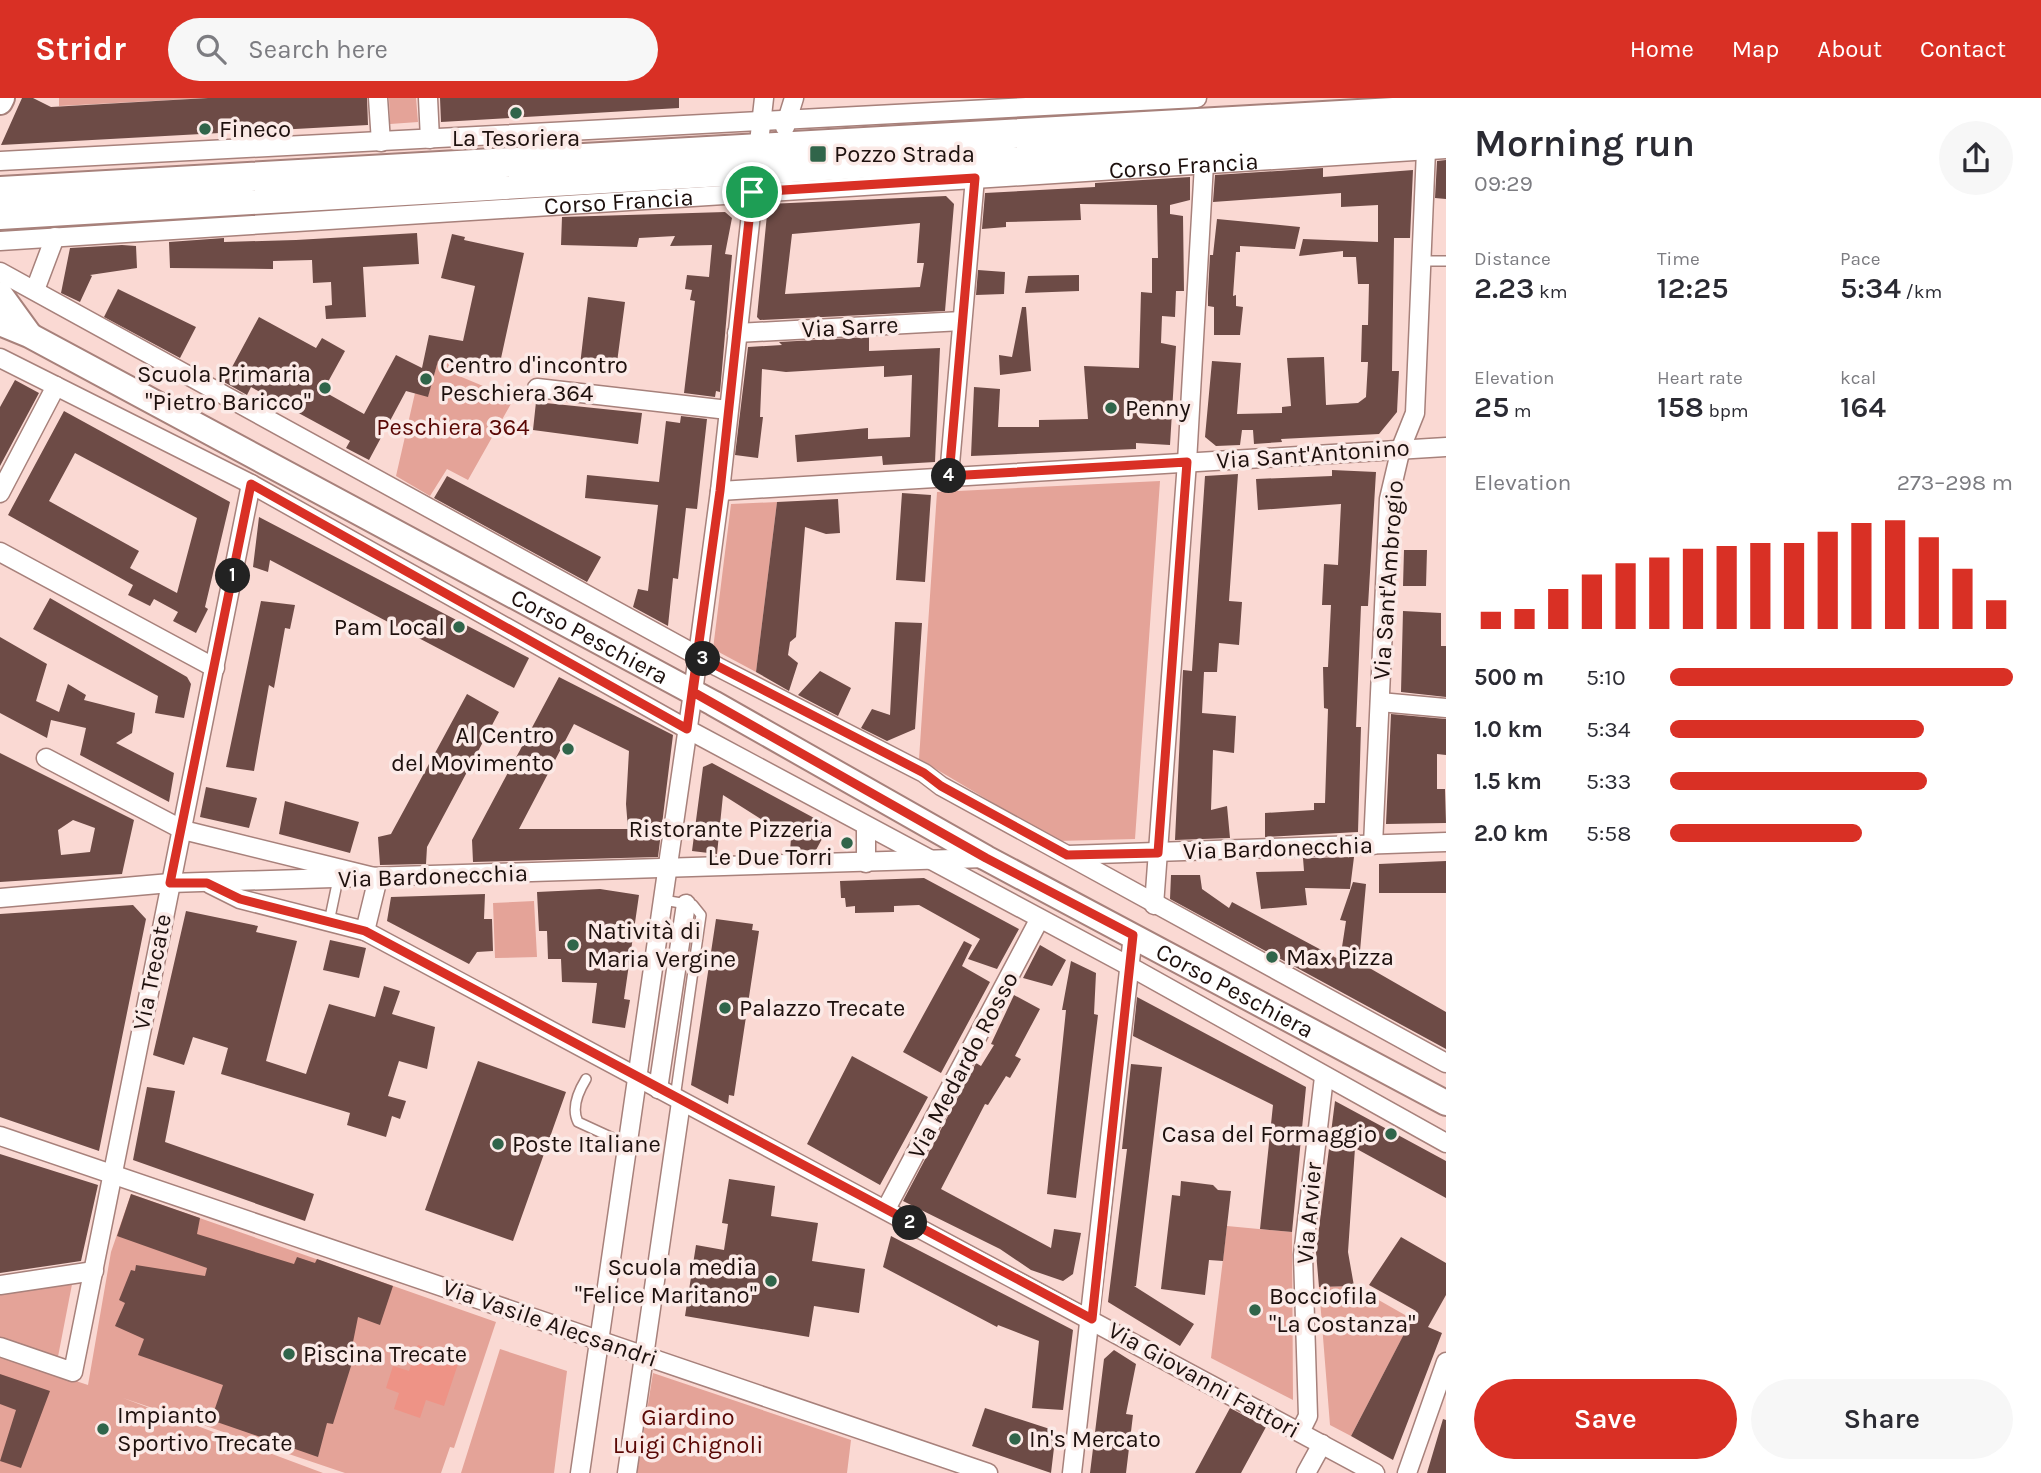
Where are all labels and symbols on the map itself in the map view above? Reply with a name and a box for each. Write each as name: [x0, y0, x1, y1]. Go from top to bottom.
marker: La Tesoriera: [508, 105, 524, 121]
place label: Fineco: [219, 115, 291, 143]
marker: Fineco: [197, 121, 213, 137]
place label: La Tesoriera: [452, 124, 580, 152]
place label: Pozzo Strada: [834, 140, 975, 168]
marker: Pozzo Strada: [808, 144, 828, 164]
street label: Corso Francia: [1108, 147, 1259, 184]
pin: [722, 162, 782, 222]
street label: Corso Francia: [543, 183, 694, 220]
street label: Via Sarre: [801, 310, 899, 344]
place label: Centro d'incontro Peschiera 364: [440, 351, 628, 407]
place label: Scuola Primaria "Pietro Baricco": [137, 360, 311, 416]
marker: Centro d'incontro Peschiera 364: [418, 371, 434, 387]
marker: Scuola Primaria "Pietro Baricco": [317, 380, 333, 396]
place label: Penny: [1125, 394, 1191, 422]
marker: Penny: [1103, 400, 1119, 416]
park label: Peschiera 364: [376, 413, 530, 441]
street label: Via Sant'Antonino: [1215, 433, 1411, 475]
pin: 4: [932, 458, 967, 494]
street label: Via Sant'Ambrogio: [1367, 479, 1409, 681]
pin: 1: [216, 559, 250, 594]
street label: Corso Peschiera: [506, 583, 673, 690]
place label: Pam Local: [334, 613, 445, 641]
marker: Pam Local: [451, 619, 467, 635]
pin: 3: [686, 642, 720, 676]
place label: Al Centro del Movimento: [391, 721, 554, 777]
marker: Al Centro del Movimento: [560, 741, 576, 757]
place label: Ristorante Pizzeria Le Due Torri: [628, 815, 833, 871]
street label: Via Bardonecchia: [1182, 831, 1374, 865]
marker: Ristorante Pizzeria Le Due Torri: [839, 835, 855, 851]
street label: Via Bardonecchia: [337, 859, 529, 893]
street label: Via Trecate: [127, 912, 177, 1032]
place label: Natività di Maria Vergine: [587, 917, 736, 973]
marker: Natività di Maria Vergine: [565, 937, 581, 953]
street label: Corso Peschiera: [1151, 937, 1318, 1044]
place label: Max Pizza: [1286, 943, 1394, 971]
marker: Max Pizza: [1264, 949, 1280, 965]
street label: Via Medardo Rosso: [902, 967, 1024, 1163]
place label: Palazzo Trecate: [739, 994, 905, 1022]
marker: Palazzo Trecate: [717, 1000, 733, 1016]
place label: Casa del Formaggio: [1162, 1120, 1377, 1148]
marker: Casa del Formaggio: [1383, 1126, 1399, 1142]
place label: Poste Italiane: [512, 1130, 661, 1158]
marker: Poste Italiane: [490, 1136, 506, 1152]
street label: Via Arvier: [1291, 1161, 1327, 1265]
pin: 2: [892, 1206, 928, 1240]
place label: Scuola media "Felice Maritano": [575, 1253, 757, 1309]
street label: Via Vasile Alecsandri: [439, 1273, 661, 1373]
marker: Scuola media "Felice Maritano": [763, 1273, 779, 1289]
place label: Bocciofila "La Costanza": [1269, 1282, 1416, 1338]
marker: Bocciofila "La Costanza": [1247, 1302, 1263, 1318]
street label: Via Giovanni Fattori: [1103, 1316, 1305, 1444]
place label: Piscina Trecate: [303, 1340, 467, 1368]
marker: Piscina Trecate: [281, 1346, 297, 1362]
place label: Impianto Sportivo Trecate: [117, 1401, 293, 1457]
park label: Giardino Luigi Chignoli: [613, 1403, 763, 1459]
marker: Impianto Sportivo Trecate: [95, 1421, 111, 1437]
place label: In's Mercato: [1029, 1425, 1161, 1453]
marker: In's Mercato: [1007, 1431, 1023, 1447]

